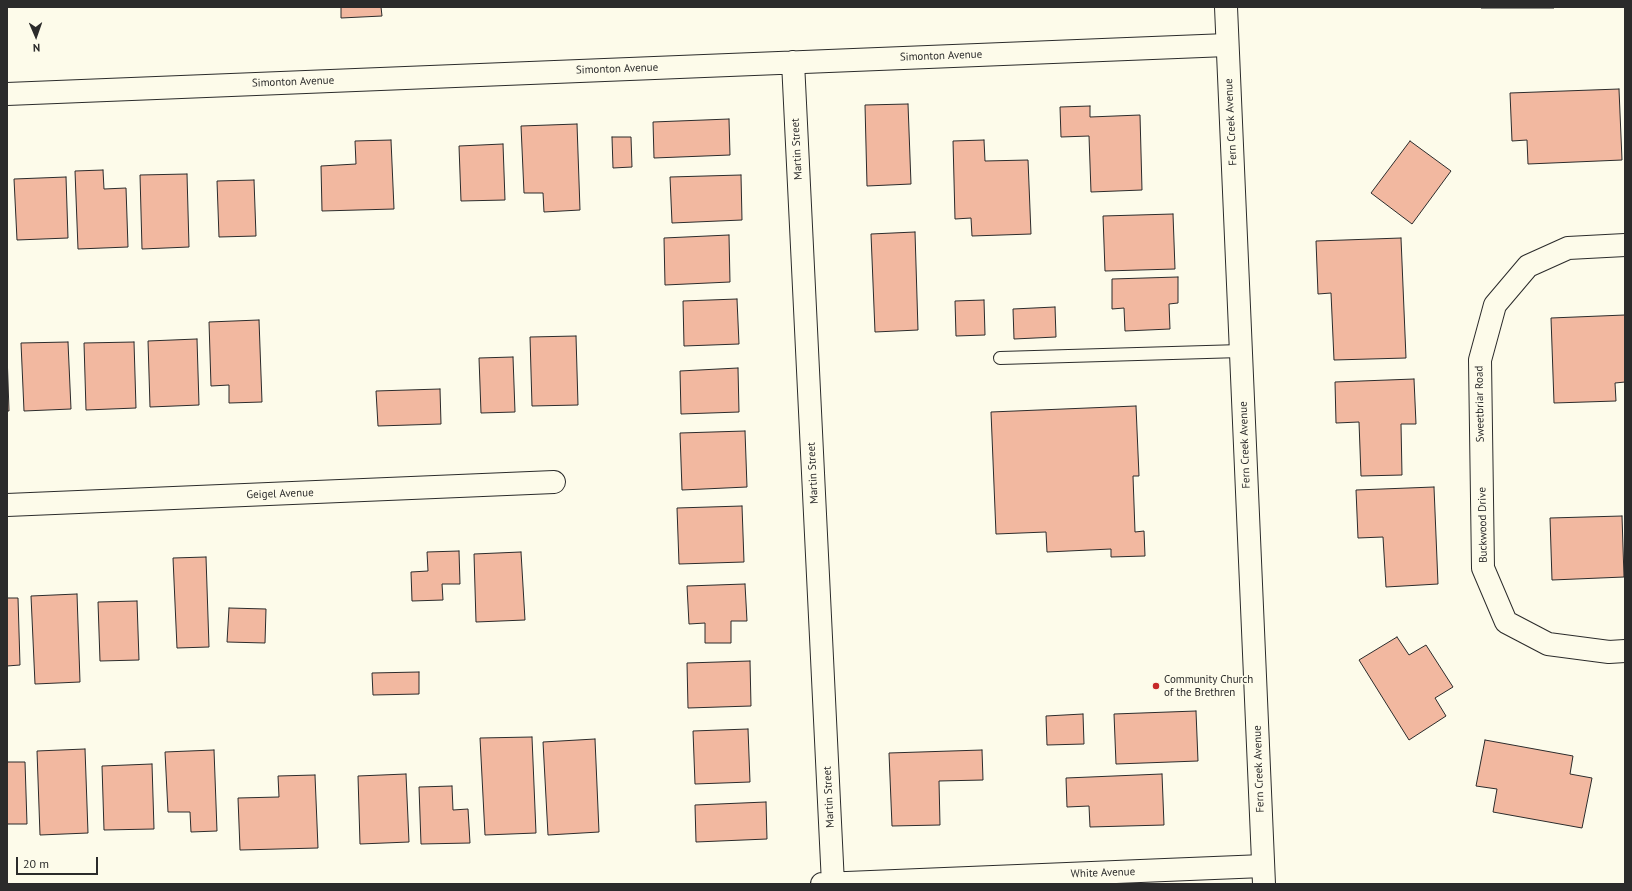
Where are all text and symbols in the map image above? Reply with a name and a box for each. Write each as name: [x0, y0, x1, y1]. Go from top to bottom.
north arrow: [16, 16, 56, 56]
text: N: [33, 41, 40, 55]
street label: Simonton Avenue: [900, 48, 982, 64]
street label: Simonton Avenue: [576, 61, 658, 77]
street label: Simonton Avenue: [252, 74, 334, 90]
street label: Fern Creek Avenue: [1222, 78, 1240, 166]
street label: Martin Street: [789, 118, 805, 180]
street label: Sweetbriar Road: [1473, 366, 1487, 442]
street label: Fern Creek Avenue: [1237, 401, 1253, 489]
street label: Martin Street: [805, 442, 821, 504]
street label: Geigel Avenue: [246, 486, 314, 502]
street label: Buckwood Drive: [1476, 487, 1490, 563]
place label: Community Church of the Brethren: [1164, 673, 1253, 699]
marker: Community Church of the Brethren: [1151, 681, 1161, 691]
street label: Fern Creek Avenue: [1251, 725, 1267, 813]
street label: Martin Street: [821, 766, 837, 828]
scale bar: [18, 849, 100, 875]
text: 20 m: [23, 856, 49, 871]
street label: White Avenue: [1071, 865, 1135, 881]

